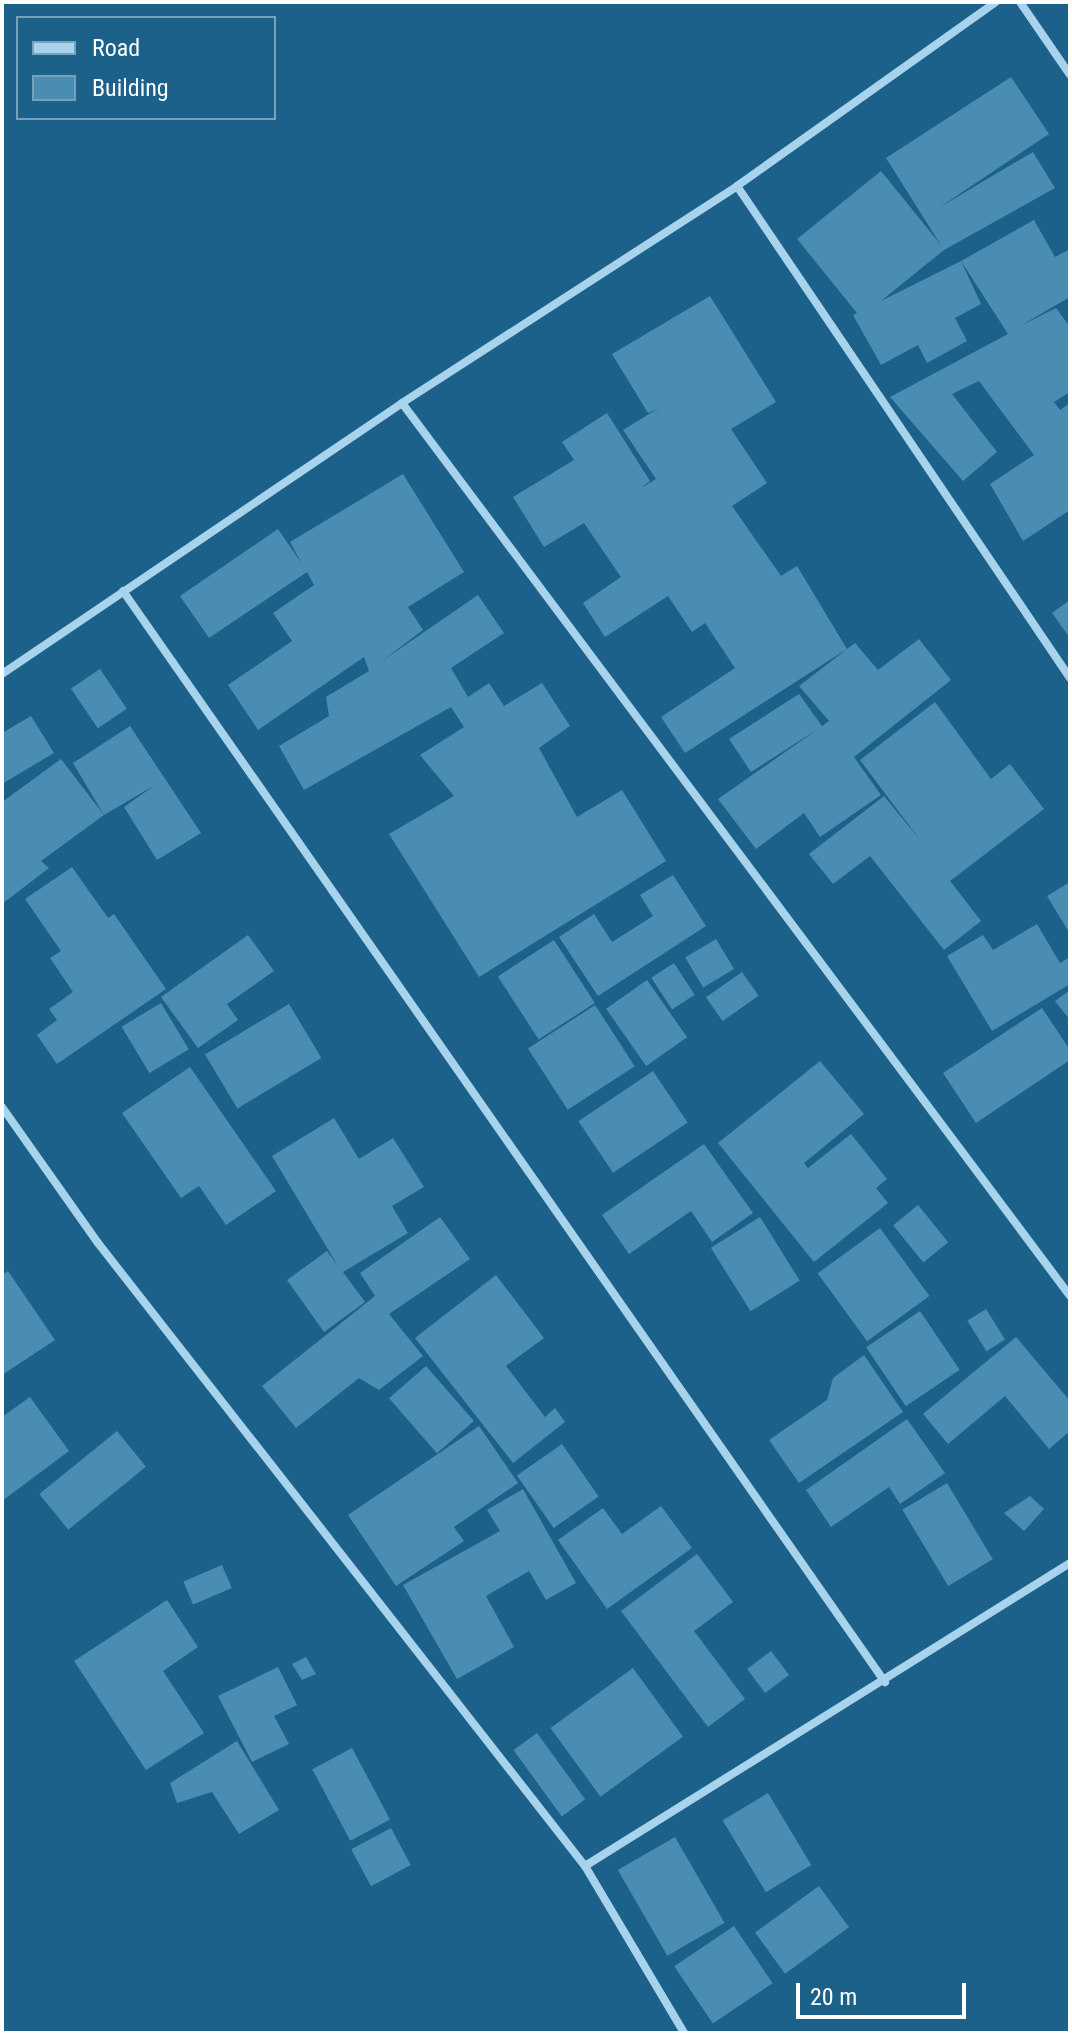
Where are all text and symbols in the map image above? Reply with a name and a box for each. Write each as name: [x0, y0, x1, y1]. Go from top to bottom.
legend: [16, 16, 276, 120]
text: Road: [92, 34, 140, 62]
text: Building: [92, 74, 169, 102]
scale bar: [800, 1967, 970, 2017]
text: 20 m: [810, 1983, 857, 2011]

